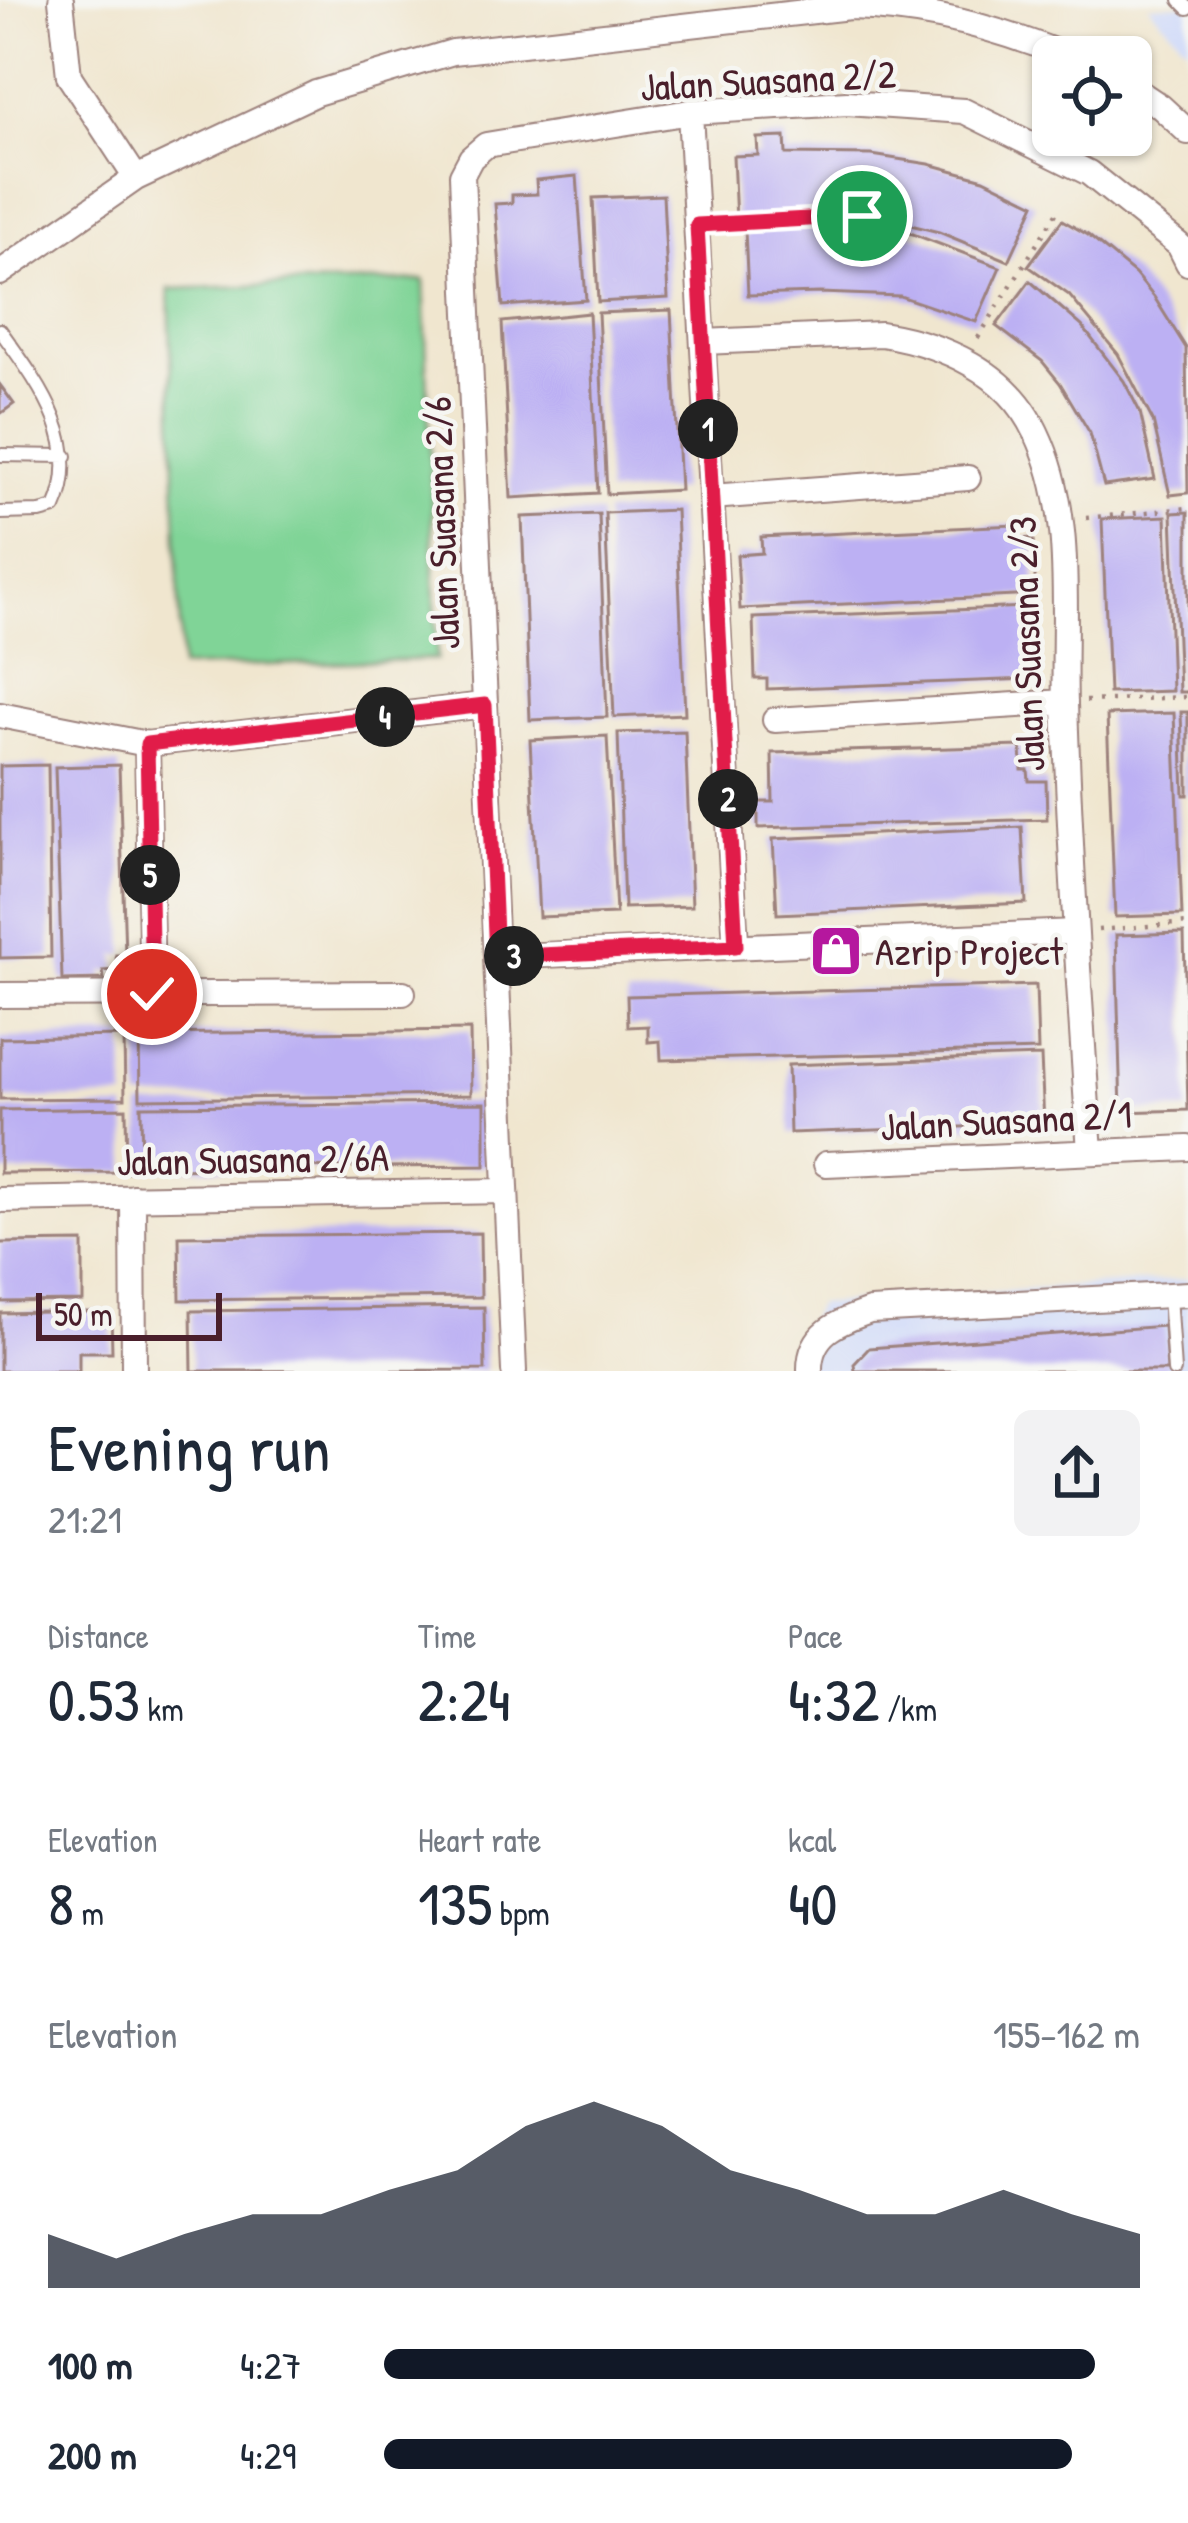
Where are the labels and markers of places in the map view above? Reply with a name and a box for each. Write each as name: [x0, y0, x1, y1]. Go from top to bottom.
pin: [811, 165, 913, 267]
pin: 1: [678, 399, 738, 459]
pin: 4: [355, 687, 415, 747]
pin: 2: [698, 769, 758, 829]
pin: 5: [120, 845, 180, 905]
shop icon: Azrip Project: [808, 923, 864, 979]
place label: Azrip Project: [875, 924, 1063, 977]
pin: 3: [484, 926, 544, 986]
pin: [101, 943, 203, 1045]

